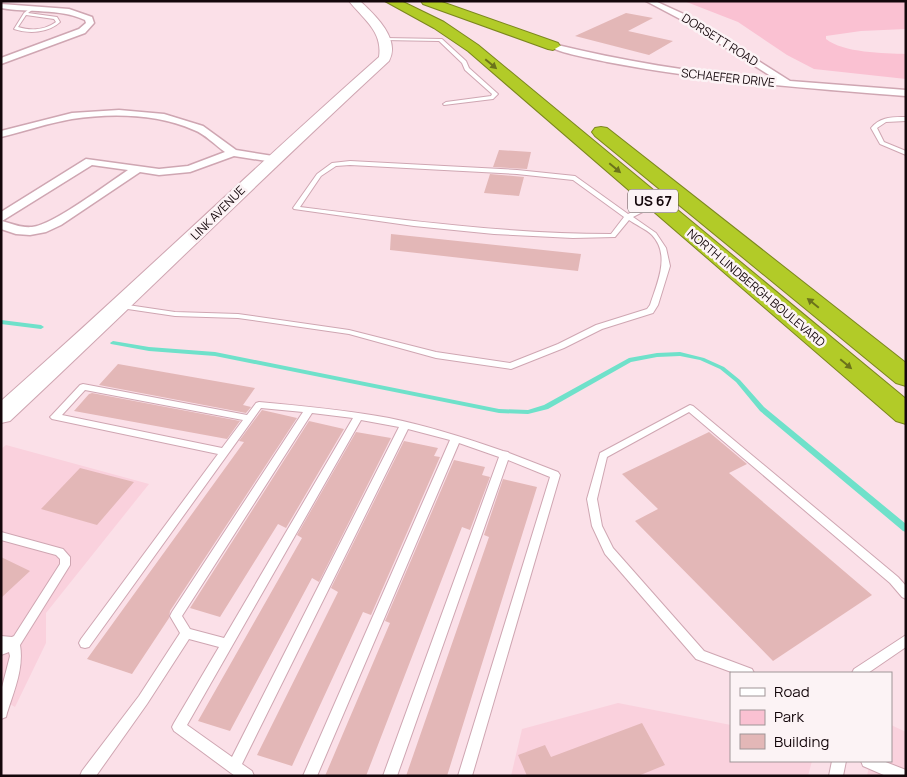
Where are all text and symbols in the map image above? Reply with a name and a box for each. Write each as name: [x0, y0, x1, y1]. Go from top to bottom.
street label: DORSETT ROAD: [679, 9, 762, 70]
one-way arrow: [484, 58, 497, 69]
street label: SCHAEFER DRIVE: [680, 64, 776, 91]
one-way arrow: [608, 163, 621, 174]
street label: LINK AVENUE: [187, 182, 249, 244]
road number: US 67: [628, 190, 678, 212]
street label: NORTH LINDBERGH BOULEVARD: [684, 225, 829, 350]
one-way arrow: [807, 297, 820, 308]
one-way arrow: [839, 358, 852, 369]
legend: [730, 672, 892, 762]
text: Road: [774, 681, 810, 702]
text: Park: [774, 706, 804, 727]
text: Building: [774, 731, 829, 752]

